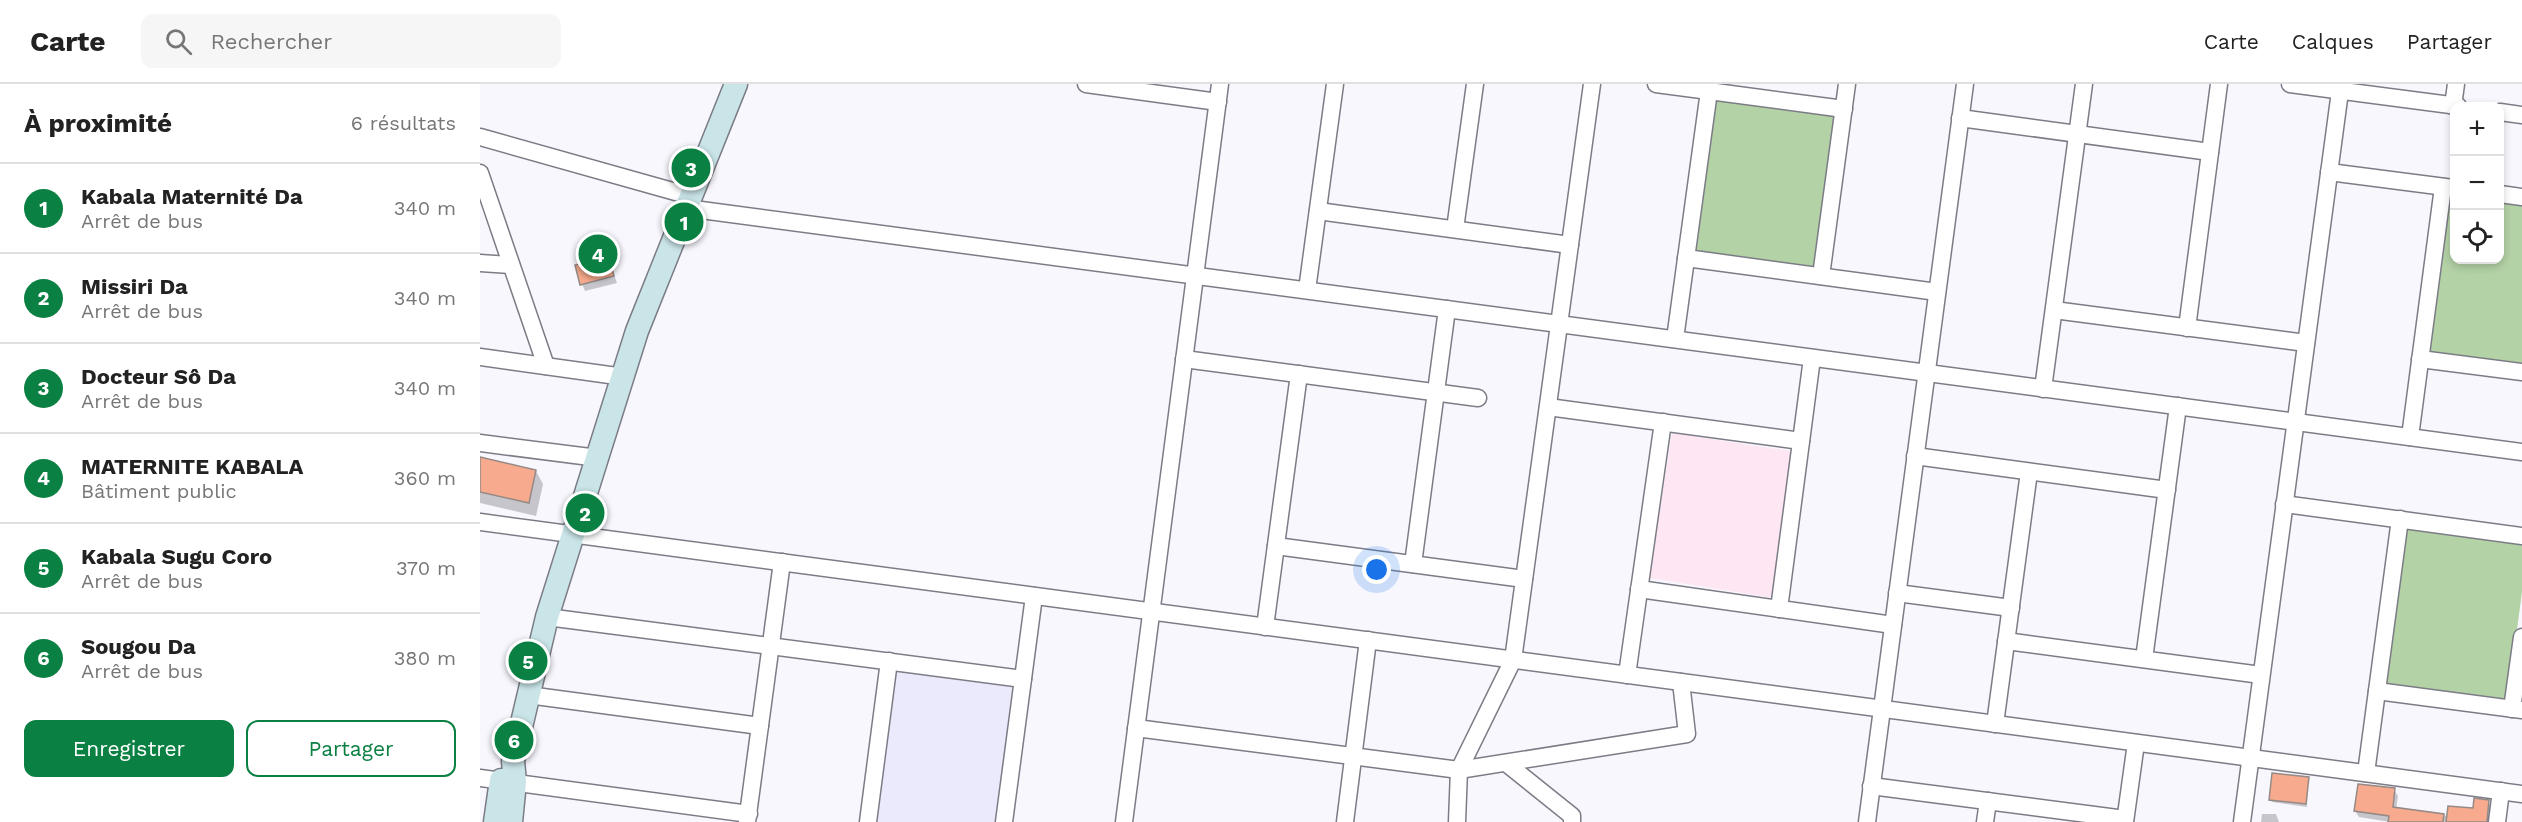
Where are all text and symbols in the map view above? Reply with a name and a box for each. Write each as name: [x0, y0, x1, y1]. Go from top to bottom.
search box: [141, 14, 561, 68]
text: Carte: [30, 25, 105, 58]
icon: search: [162, 25, 195, 58]
text: Rechercher: [210, 29, 332, 54]
text: Carte: [2204, 29, 2259, 54]
text: Calques: [2292, 29, 2374, 54]
text: Partager: [2407, 29, 2492, 54]
map controls: [2450, 102, 2504, 264]
button: +: [2450, 102, 2504, 156]
text: À proximité: [24, 108, 172, 138]
text: 6 résultats: [351, 111, 456, 135]
pin: 3: [672, 146, 710, 190]
button: −: [2450, 156, 2504, 210]
text: Kabala Maternité Da: [81, 184, 303, 209]
text: 1: [39, 196, 48, 220]
text: 340 m: [394, 196, 456, 220]
pin: 1: [664, 200, 704, 244]
text: Arrêt de bus: [81, 209, 203, 233]
button: locate: [2450, 210, 2504, 264]
pin: 4: [578, 232, 618, 276]
text: Missiri Da: [81, 274, 188, 299]
text: 2: [38, 286, 49, 310]
text: 340 m: [394, 286, 456, 310]
text: Arrêt de bus: [81, 299, 203, 323]
text: Docteur Sô Da: [81, 364, 236, 389]
text: 3: [38, 376, 49, 400]
text: 340 m: [394, 376, 456, 400]
text: Arrêt de bus: [81, 389, 203, 413]
text: MATERNITE KABALA: [81, 454, 303, 479]
text: 4: [37, 466, 50, 490]
text: 360 m: [394, 466, 456, 490]
text: Bâtiment public: [81, 479, 237, 503]
pin: 2: [566, 490, 604, 536]
text: Kabala Sugu Coro: [81, 544, 272, 569]
your location: [1362, 555, 1391, 584]
text: 5: [38, 556, 49, 580]
text: 370 m: [396, 556, 456, 580]
text: Arrêt de bus: [81, 569, 203, 593]
text: Sougou Da: [81, 634, 196, 659]
pin: 5: [508, 638, 548, 684]
text: 6: [37, 646, 50, 670]
text: 380 m: [394, 646, 456, 670]
text: Arrêt de bus: [81, 659, 203, 683]
pin: 6: [495, 718, 534, 762]
button: Enregistrer: [24, 720, 234, 777]
button: Partager: [246, 720, 456, 777]

